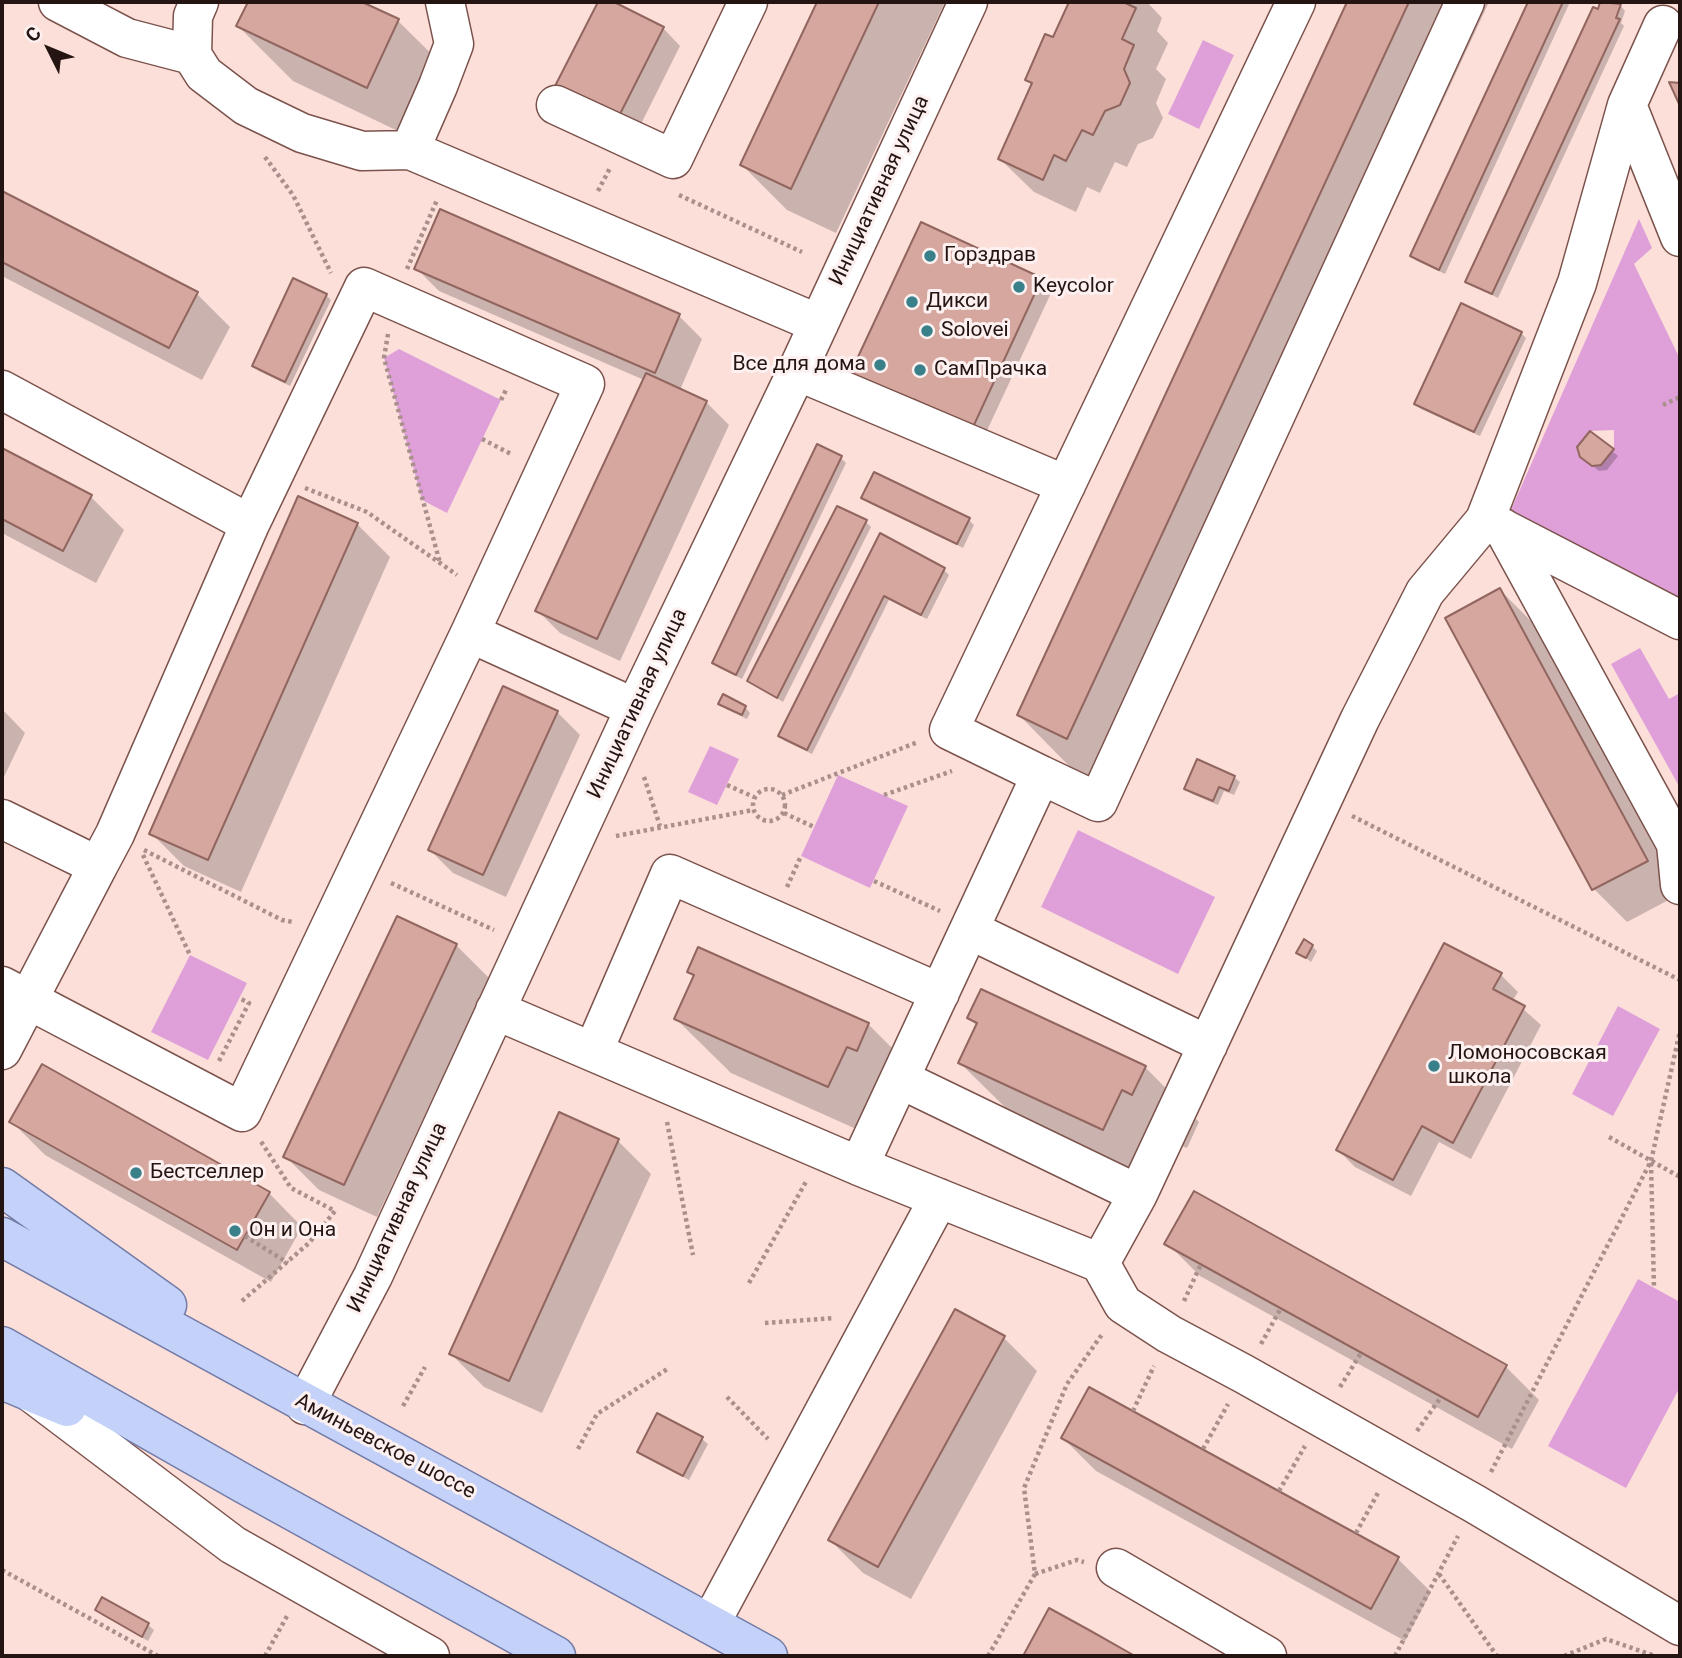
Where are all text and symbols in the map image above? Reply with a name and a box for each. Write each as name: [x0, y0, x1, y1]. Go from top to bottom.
north arrow: [14, 14, 84, 84]
text: С: [21, 22, 46, 47]
street label: Инициативная улица: [825, 92, 935, 290]
place label: Горздрав: [944, 243, 1036, 269]
marker: Горздрав: [922, 248, 938, 264]
place label: Keycolor: [1033, 274, 1114, 300]
marker: Keycolor: [1011, 279, 1027, 295]
place label: Дикси: [926, 289, 988, 315]
marker: Дикси: [904, 294, 920, 310]
place label: Solovei: [941, 318, 1009, 344]
marker: Solovei: [919, 323, 935, 339]
place label: Все для дома: [732, 352, 866, 378]
marker: Все для дома: [872, 357, 888, 373]
place label: СамПрачка: [934, 357, 1047, 383]
marker: СамПрачка: [912, 362, 928, 378]
street label: Инициативная улица: [583, 605, 693, 803]
place label: Ломоносовская школа: [1448, 1041, 1607, 1091]
marker: Ломоносовская школа: [1426, 1058, 1442, 1074]
street label: Инициативная улица: [343, 1119, 453, 1317]
place label: Бестселлер: [150, 1160, 264, 1186]
marker: Бестселлер: [128, 1165, 144, 1181]
place label: Он и Она: [249, 1218, 336, 1244]
marker: Он и Она: [227, 1223, 243, 1239]
street label: Аминьевское шоссе: [291, 1389, 479, 1505]

